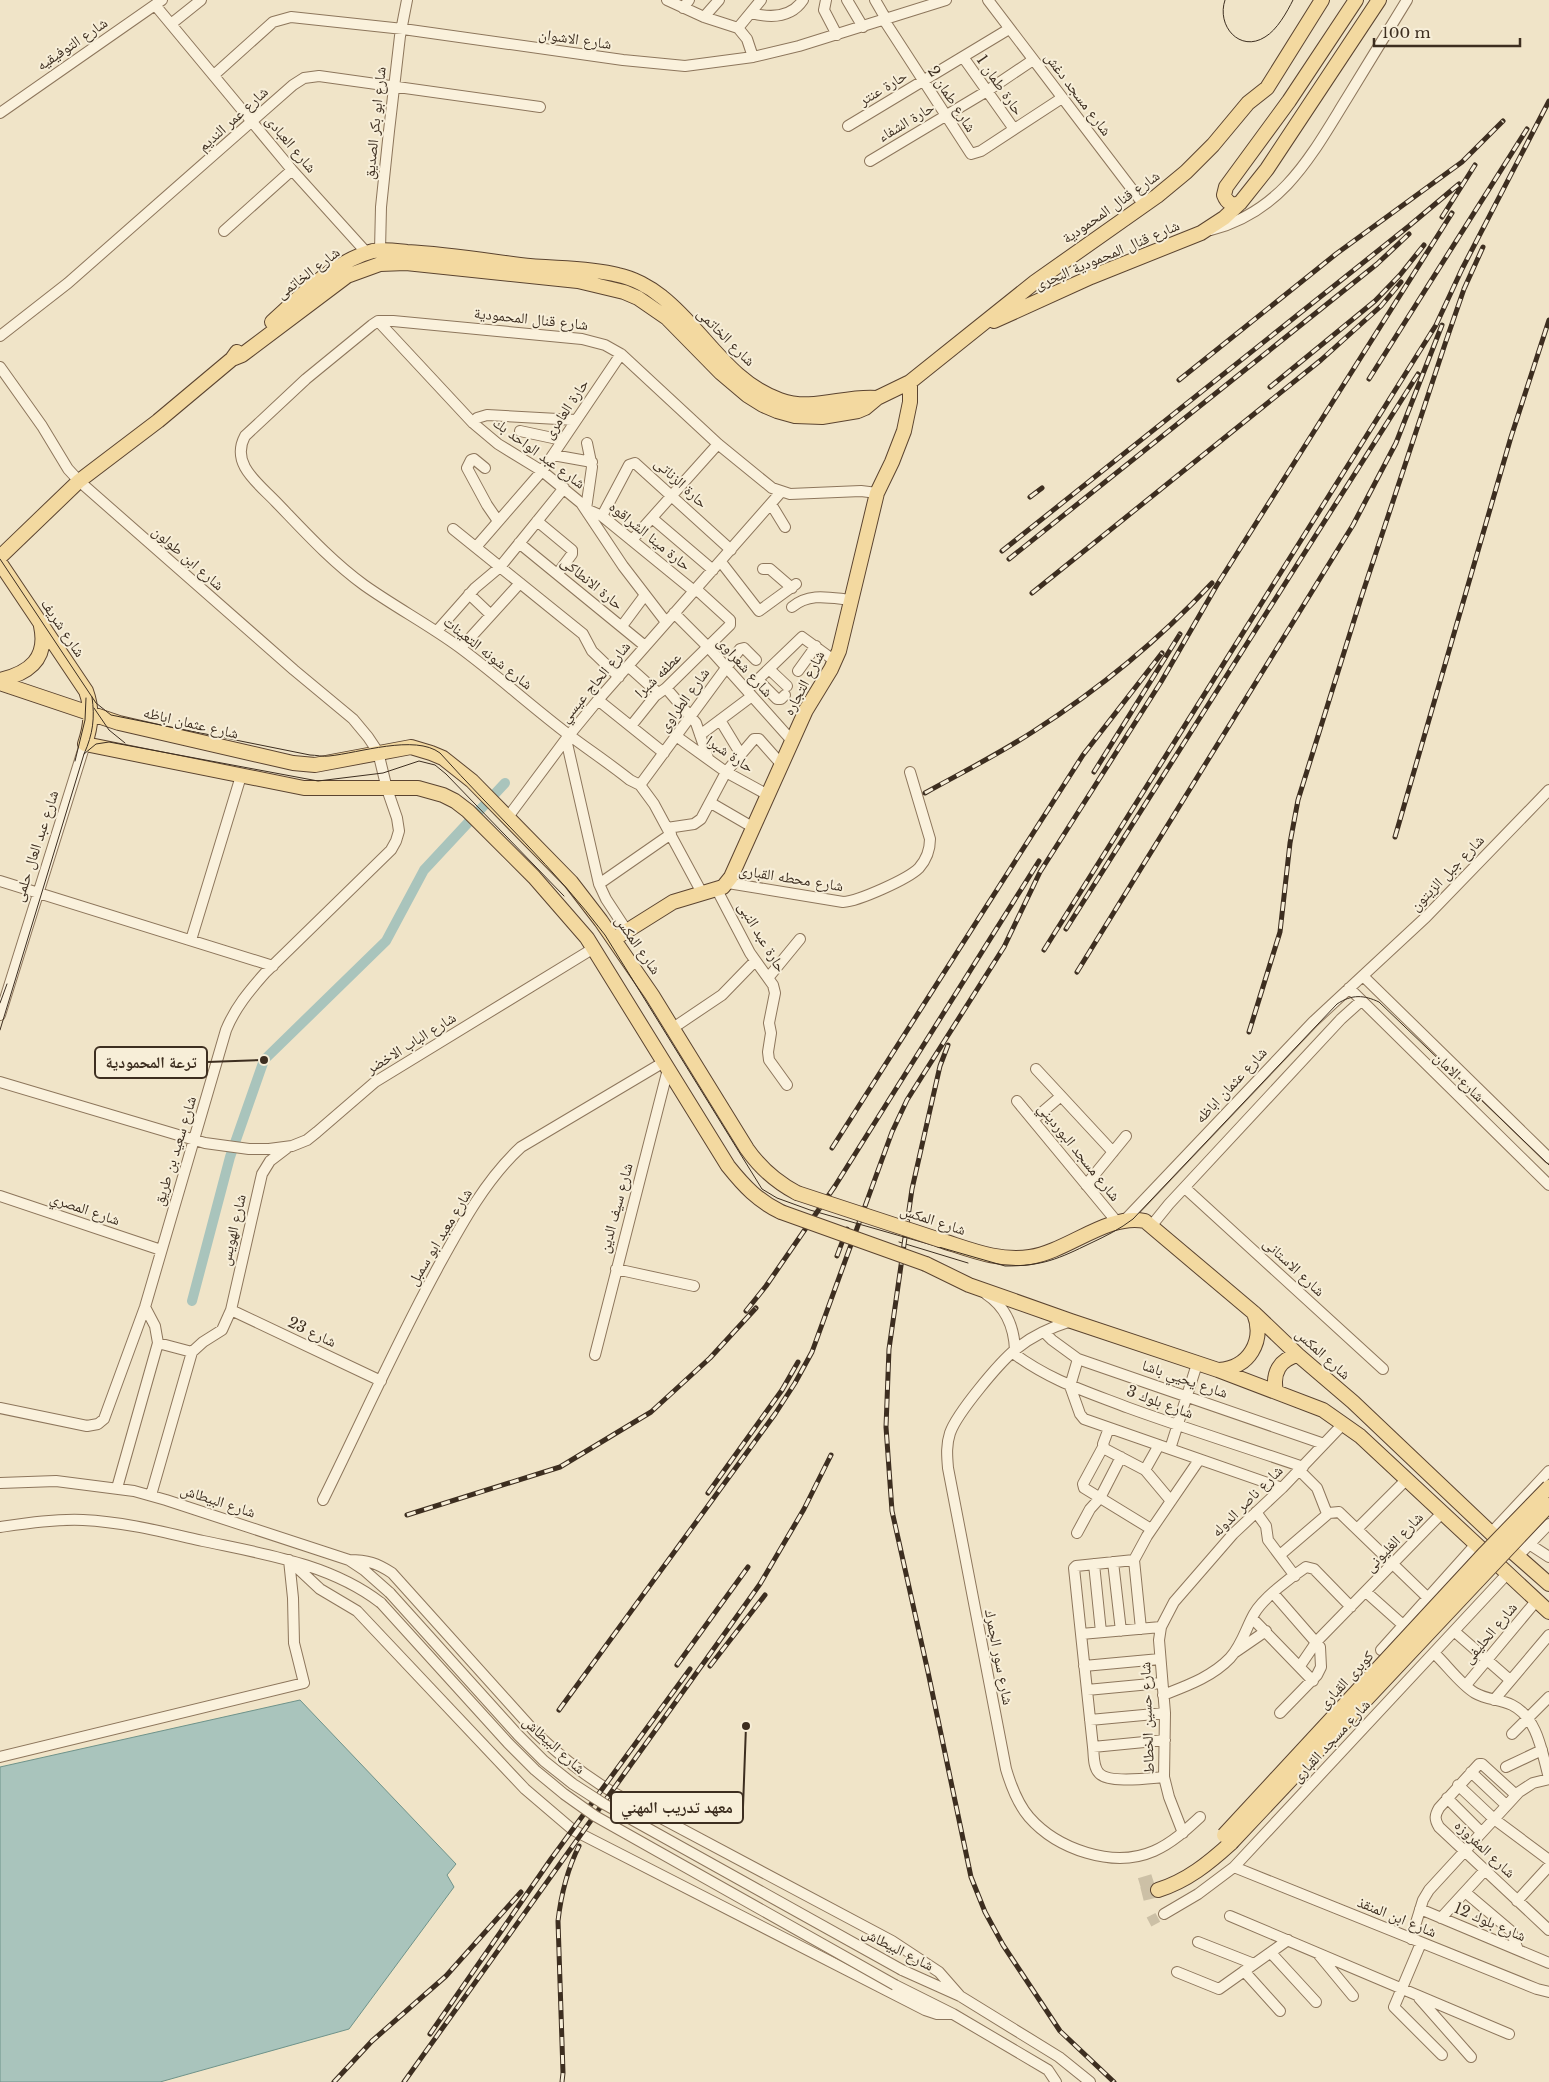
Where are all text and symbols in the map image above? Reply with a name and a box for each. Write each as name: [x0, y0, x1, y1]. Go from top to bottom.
street label: شارع التوفيقيه: [33, 13, 112, 75]
scale bar: [1374, 15, 1520, 47]
text: 100 m: [1382, 23, 1431, 42]
street label: شارع الاشوان: [537, 24, 613, 54]
street label: شارع مسجد دغش: [1040, 48, 1116, 140]
street label: حارة طمان 1: [972, 51, 1028, 119]
street label: شارع طمان 2: [923, 62, 981, 136]
street label: شارع ابو بكر الصديق: [359, 65, 391, 180]
street label: حارة عنتر: [854, 66, 911, 110]
street label: شارع عمر النديم: [194, 82, 273, 156]
street label: حارة الشفاء: [874, 97, 938, 146]
street label: شارع العبادى: [261, 111, 321, 177]
street label: شارع قنال المحمودية: [1058, 166, 1164, 248]
street label: شارع قنال المحمودية البحرى: [1031, 215, 1183, 295]
street label: شارع الخاتمى: [272, 242, 344, 304]
street label: شارع قنال المحمودية: [473, 303, 589, 335]
street label: شارع الخاتمى: [692, 303, 760, 371]
street label: حارة العامرى: [539, 375, 594, 443]
street label: شارع عبد الواحد بك: [489, 413, 589, 493]
street label: حارة الزناتى: [650, 453, 712, 513]
street label: حارة مينا الشراقوه: [605, 497, 696, 575]
street label: شارع ابن طولون: [148, 521, 228, 595]
street label: حارة الانطاكى: [557, 552, 628, 615]
street label: شارع شريف: [36, 595, 90, 661]
street label: شارع شونه التعينات: [439, 612, 537, 694]
street label: شارع شعراوى: [713, 633, 778, 702]
street label: شارع الحاج عيسي: [555, 637, 636, 728]
street label: عطفه شبرا: [630, 647, 685, 702]
street label: شارع التجاره: [779, 647, 829, 719]
street label: شارع الطراوى: [654, 664, 714, 736]
street label: شارع عثمان اباظه: [141, 702, 241, 744]
street label: حارة شبرا: [703, 731, 758, 777]
street label: شارع عبد العال حلمى: [9, 788, 63, 904]
street label: شارع جبل الزيتون: [1405, 830, 1489, 916]
street label: شارع محطه القبارى: [737, 860, 845, 896]
street label: حارة عبد النبى: [733, 898, 791, 976]
street label: شارع المكس: [610, 911, 666, 979]
street label: شارع الباب الاخضر: [361, 1007, 460, 1079]
street label: شارع عثمان اباظه: [1191, 1043, 1271, 1127]
callout: ترعة المحمودية: [95, 1047, 207, 1078]
street label: شارع الامان: [1429, 1048, 1489, 1106]
text: ترعة المحمودية: [105, 1052, 197, 1072]
street label: شارع سعيد بن طريق: [149, 1094, 201, 1208]
street label: شارع مسجد البورديني: [1032, 1099, 1125, 1207]
street label: شارع سيف الدين: [594, 1161, 638, 1255]
street label: شارع معبد ابو سمبل: [403, 1185, 477, 1289]
street label: شارع المصري: [47, 1188, 123, 1232]
street label: شارع الهويس: [215, 1192, 251, 1268]
street label: شارع المكس: [898, 1200, 969, 1240]
street label: شارع الاستانى: [1259, 1233, 1329, 1301]
street label: شارع 23: [285, 1312, 340, 1352]
street label: شارع المكس: [1291, 1324, 1355, 1384]
street label: شارع يحيي باشا: [1139, 1355, 1231, 1405]
street label: شارع بلوك 3: [1124, 1381, 1196, 1423]
street label: شارع ناصر الدوله: [1207, 1461, 1287, 1541]
street label: شارع البيطاش: [178, 1479, 258, 1523]
street label: شارع الغليونى: [1360, 1508, 1428, 1576]
street label: شارع الحليفى: [1458, 1598, 1522, 1668]
street label: شارع سور الجمرك: [980, 1607, 1018, 1707]
street label: كوبرى القبارى: [1314, 1647, 1378, 1713]
street label: شارع حسين الخطاط: [1135, 1661, 1159, 1774]
street label: شارع مسجد القبارى: [1287, 1695, 1375, 1787]
street label: شارع البيطاش: [518, 1712, 590, 1779]
callout: معهد تدريب المهني: [611, 1792, 743, 1823]
text: معهد تدريب المهني: [621, 1797, 733, 1820]
street label: شارع المفروزه: [1450, 1816, 1520, 1883]
street label: شارع ابن المنقذ: [1354, 1892, 1440, 1942]
street label: شارع بلوك 12: [1451, 1898, 1529, 1946]
street label: شارع البيطاش: [859, 1922, 937, 1976]

